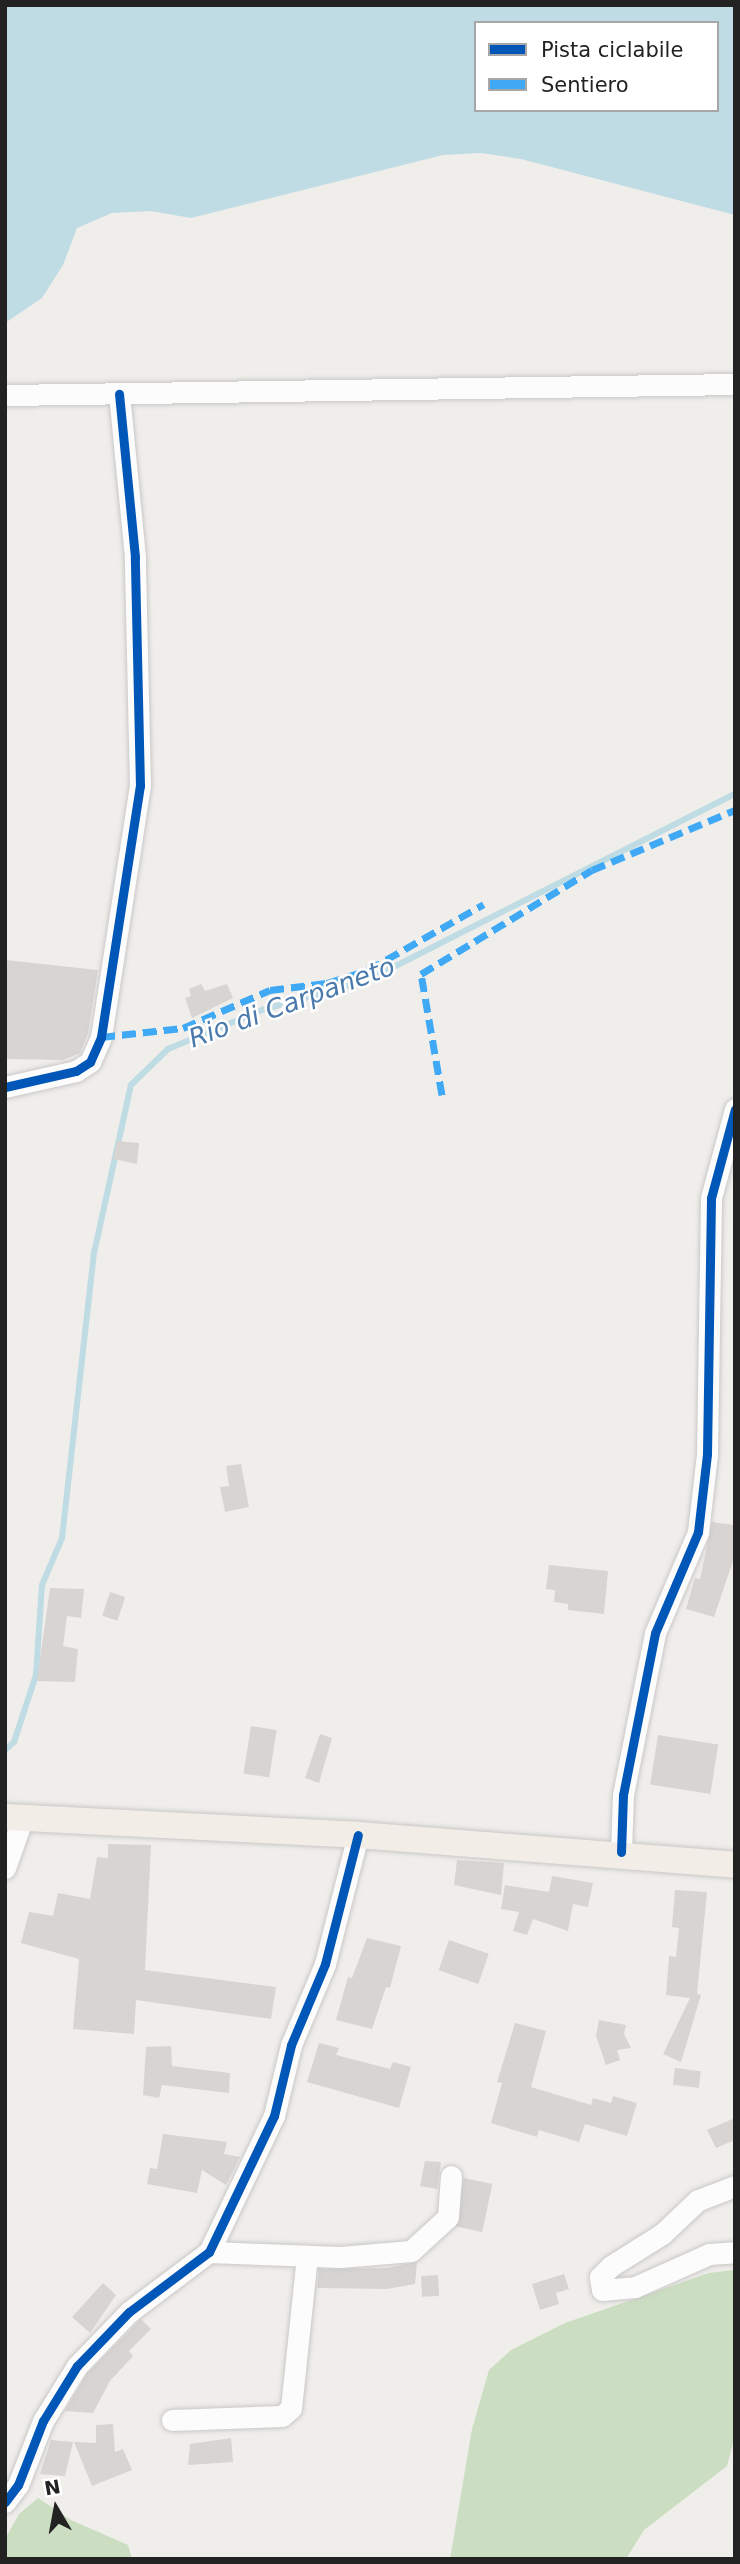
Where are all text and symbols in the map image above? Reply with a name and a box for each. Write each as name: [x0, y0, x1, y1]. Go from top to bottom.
legend: [474, 21, 719, 112]
text: Pista ciclabile: [541, 38, 683, 62]
text: Sentiero: [541, 73, 629, 97]
water label: Rio di Carpaneto: [185, 951, 399, 1055]
north arrow: [21, 2473, 91, 2543]
text: N: [43, 2475, 62, 2500]

